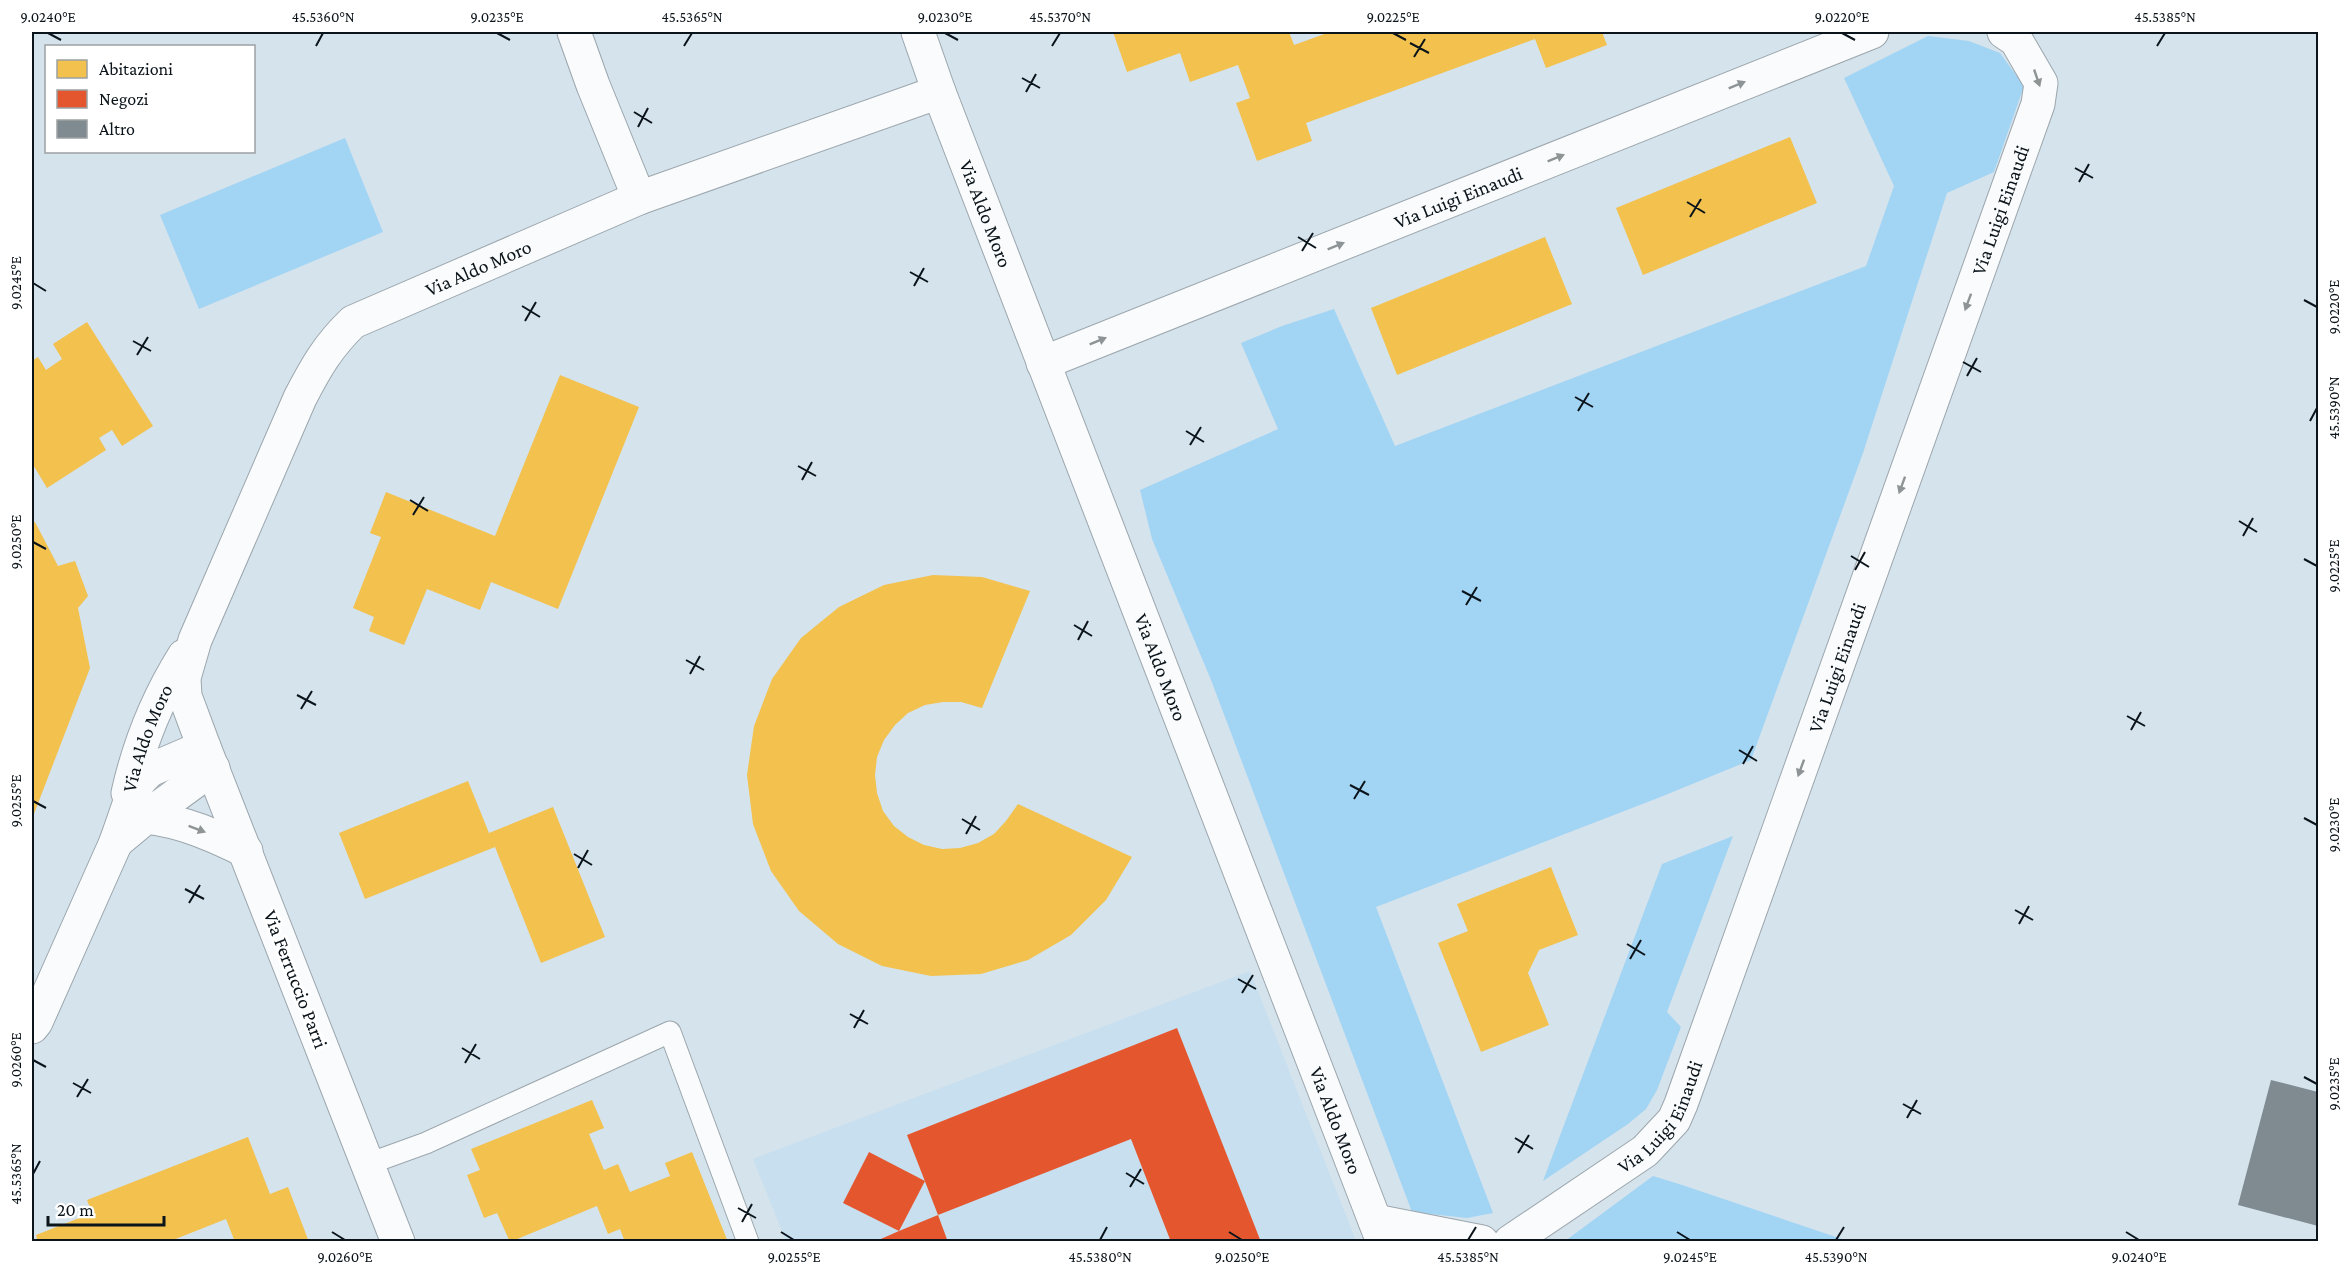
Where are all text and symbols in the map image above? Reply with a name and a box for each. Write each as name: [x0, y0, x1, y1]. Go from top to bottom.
text: 9.0240°E: [20, 9, 76, 25]
text: 45.5360°N: [291, 9, 355, 25]
text: 9.0235°E: [470, 9, 524, 25]
text: 45.5365°N: [661, 9, 723, 25]
text: 9.0230°E: [918, 9, 972, 25]
text: 45.5370°N: [1029, 9, 1091, 25]
text: 9.0225°E: [1366, 9, 1420, 25]
text: 9.0220°E: [1815, 9, 1869, 25]
text: 45.5385°N: [2134, 9, 2196, 25]
legend: [45, 45, 255, 153]
text: Abitazioni: [99, 59, 173, 79]
one-way arrow: [2033, 69, 2042, 87]
one-way arrow: [1729, 80, 1747, 90]
text: Negozi: [99, 89, 149, 109]
text: Altro: [99, 119, 135, 139]
street label: Via Luigi Einaudi: [1967, 142, 2033, 278]
one-way arrow: [1548, 153, 1566, 163]
street label: Via Aldo Moro: [955, 157, 1017, 271]
street label: Via Luigi Einaudi: [1391, 162, 1525, 233]
street label: Via Aldo Moro: [422, 235, 535, 300]
one-way arrow: [1328, 241, 1346, 251]
text: 9.0245°E: [8, 256, 24, 310]
text: 9.0220°E: [2326, 280, 2342, 334]
one-way arrow: [1962, 293, 1972, 311]
one-way arrow: [1089, 336, 1107, 346]
text: 45.5390°N: [2326, 376, 2342, 440]
one-way arrow: [1897, 476, 1906, 494]
text: 9.0250°E: [8, 515, 24, 569]
text: 9.0225°E: [2326, 539, 2342, 593]
street label: Via Luigi Einaudi: [1804, 600, 1870, 736]
street label: Via Aldo Moro: [1130, 610, 1192, 724]
street label: Via Aldo Moro: [118, 680, 177, 794]
one-way arrow: [1796, 759, 1806, 777]
text: 9.0255°E: [8, 774, 24, 828]
text: 9.0230°E: [2326, 798, 2342, 852]
one-way arrow: [188, 825, 206, 835]
street label: Via Ferruccio Parri: [260, 907, 332, 1051]
text: 9.0260°E: [8, 1032, 24, 1088]
text: 9.0235°E: [2326, 1057, 2342, 1111]
street label: Via Luigi Einaudi: [1613, 1058, 1707, 1177]
street label: Via Aldo Moro: [1305, 1064, 1367, 1177]
text: 45.5365°N: [8, 1143, 24, 1205]
scale bar: [48, 1189, 164, 1227]
text: 20 m: [57, 1200, 94, 1220]
text: 9.0260°E: [317, 1249, 373, 1265]
text: 9.0255°E: [767, 1249, 821, 1265]
text: 45.5380°N: [1068, 1249, 1132, 1265]
text: 9.0250°E: [1215, 1249, 1269, 1265]
text: 45.5385°N: [1437, 1249, 1499, 1265]
text: 9.0245°E: [1663, 1249, 1717, 1265]
text: 45.5390°N: [1804, 1249, 1868, 1265]
text: 9.0240°E: [2111, 1249, 2167, 1265]

